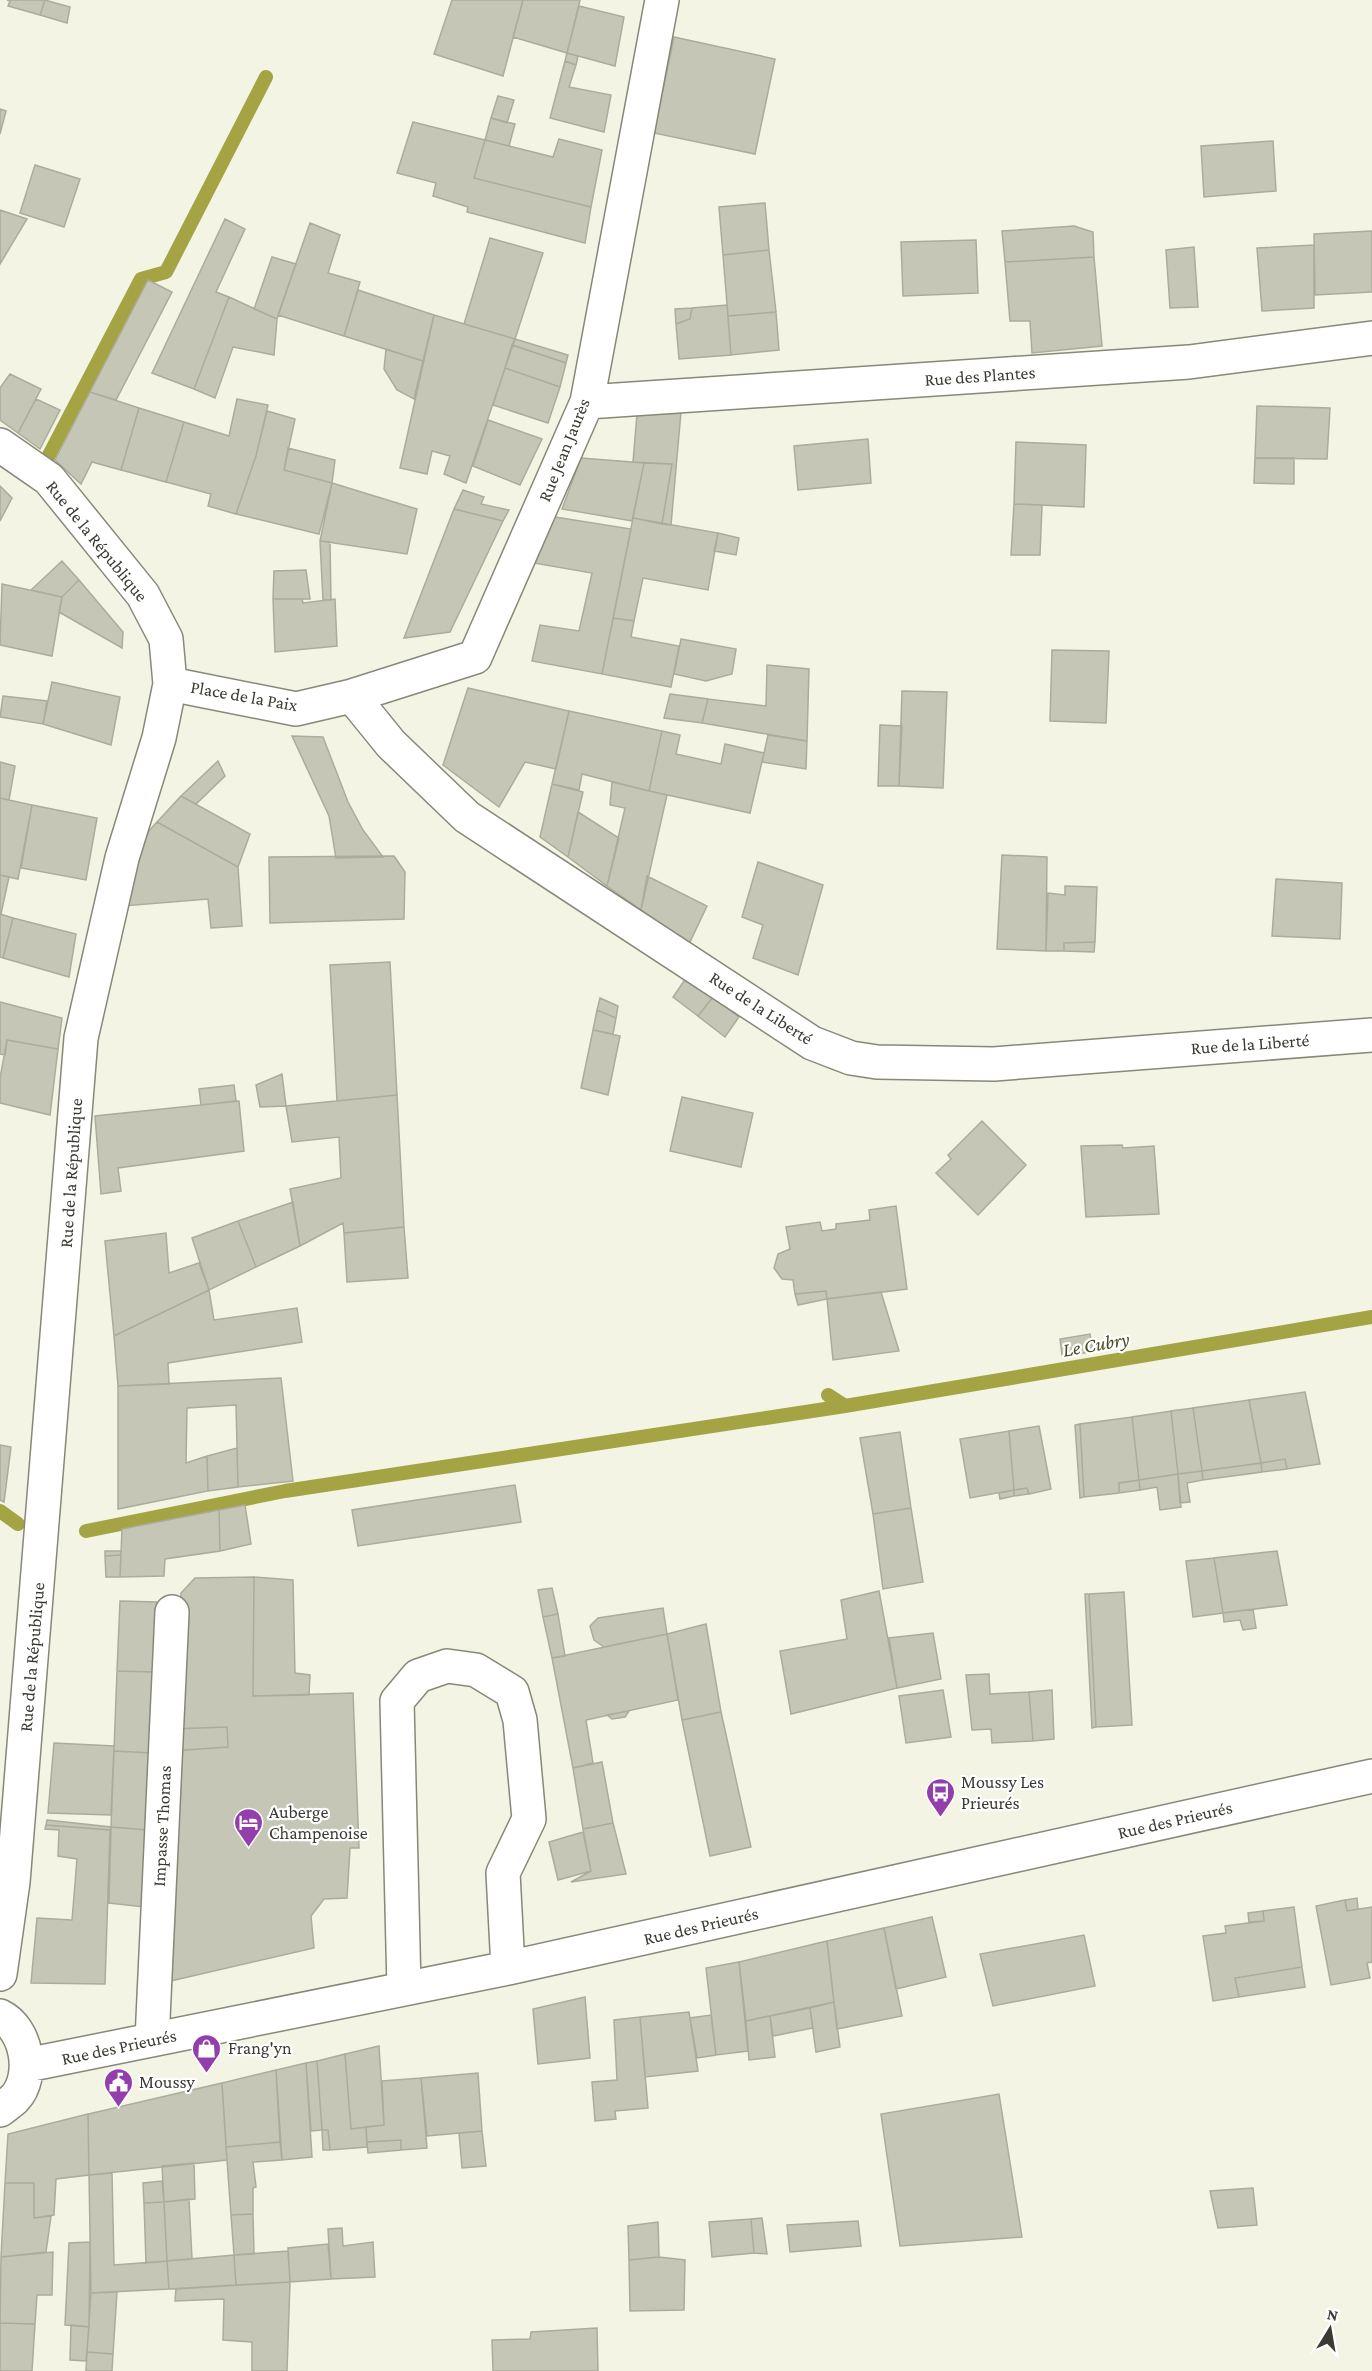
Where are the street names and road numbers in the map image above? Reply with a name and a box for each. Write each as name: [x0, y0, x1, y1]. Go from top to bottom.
street label: Rue des Plantes: [924, 362, 1036, 390]
street label: Rue Jean Jaurès: [534, 396, 594, 504]
street label: Rue de la République: [42, 476, 152, 606]
street label: Place de la Paix: [189, 677, 300, 715]
street label: Rue de la Liberté: [706, 967, 816, 1049]
street label: Rue de la Liberté: [1190, 1030, 1310, 1058]
street label: Rue de la République: [56, 1098, 86, 1248]
street label: Rue de la République: [16, 1581, 48, 1732]
street label: Impasse Thomas: [149, 1765, 175, 1887]
street label: Rue des Prieurés: [1116, 1797, 1234, 1843]
street label: Rue des Prieurés: [642, 1903, 760, 1949]
street label: Rue des Prieurés: [60, 2025, 178, 2069]

